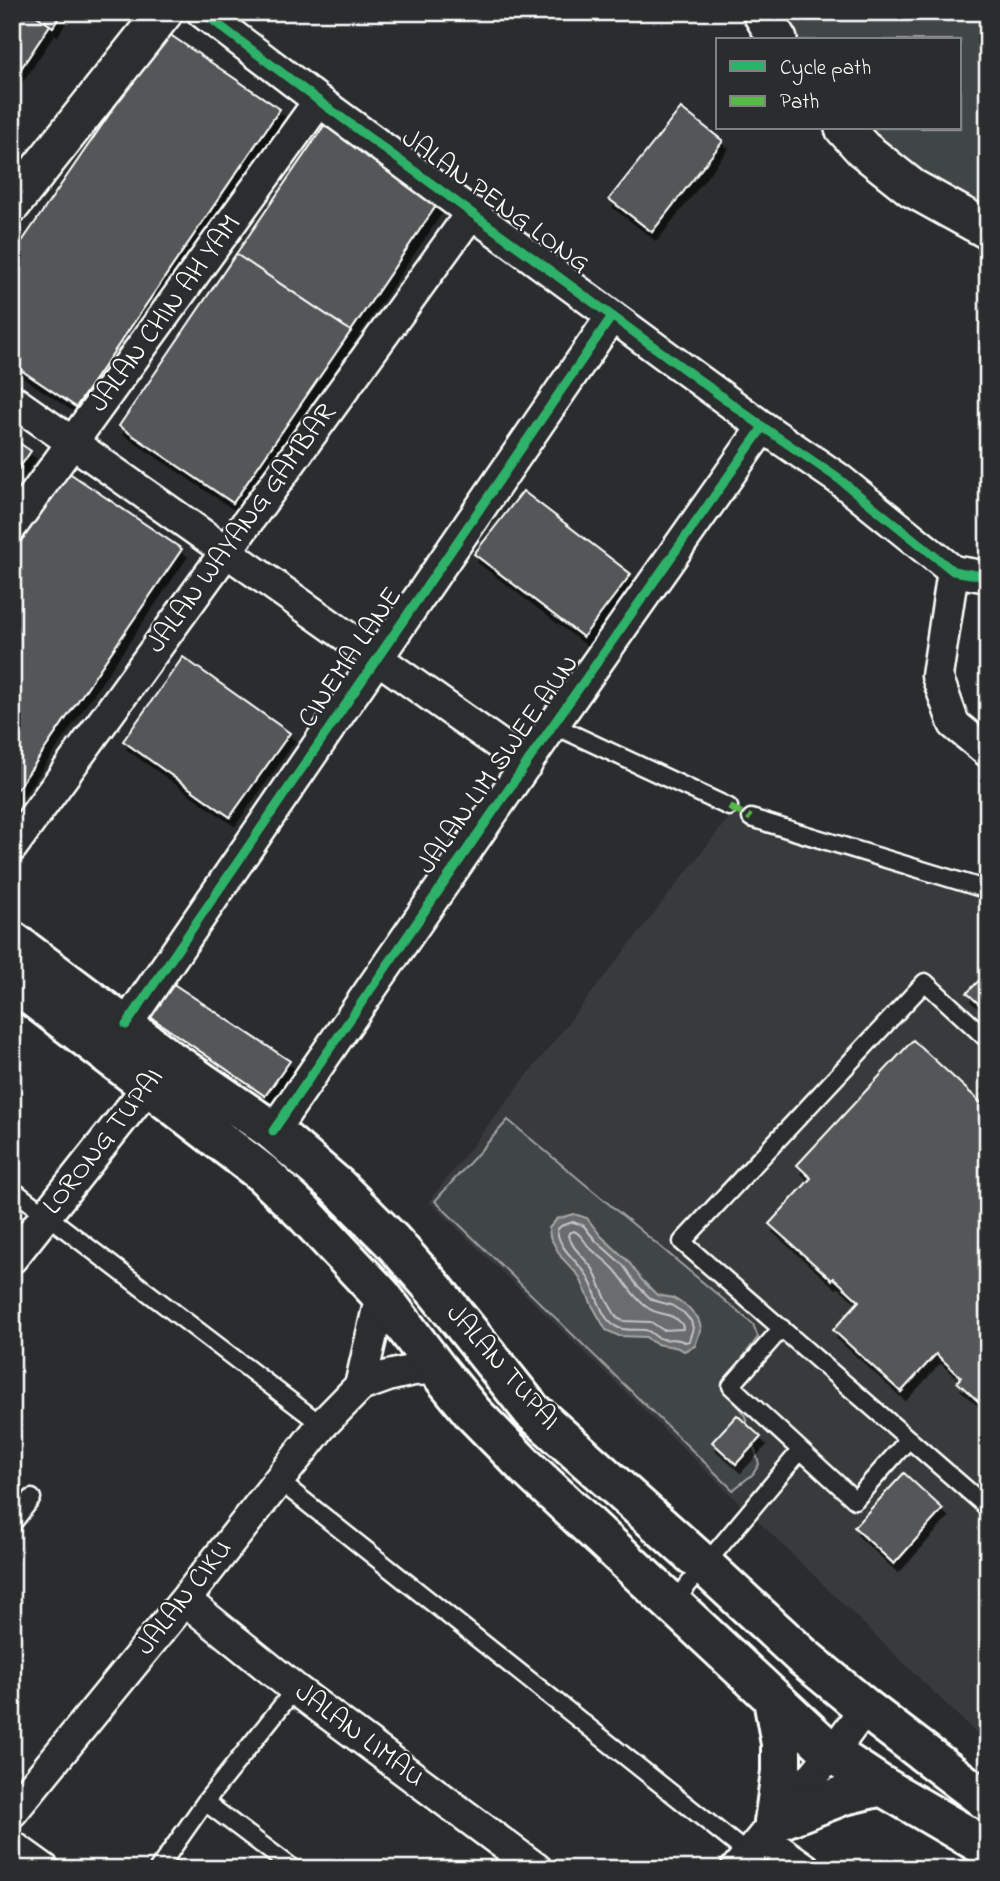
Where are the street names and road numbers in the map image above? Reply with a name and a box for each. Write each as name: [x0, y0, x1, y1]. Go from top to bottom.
street label: JALAN PENG LONG: [392, 119, 598, 285]
street label: JALAN CHIN AH YAM: [80, 206, 252, 422]
street label: JALAN WAYANG GAMBAR: [137, 395, 347, 663]
street label: CINEMA LANE: [289, 579, 413, 737]
street label: JALAN LIM SWEE AUN: [408, 647, 590, 883]
street label: LORONG TUPAI: [33, 1060, 175, 1224]
street label: JALAN TUPAI: [435, 1295, 569, 1441]
street label: JALAN CIKU: [126, 1531, 244, 1665]
street label: JALAN LIMAU: [285, 1673, 433, 1799]

